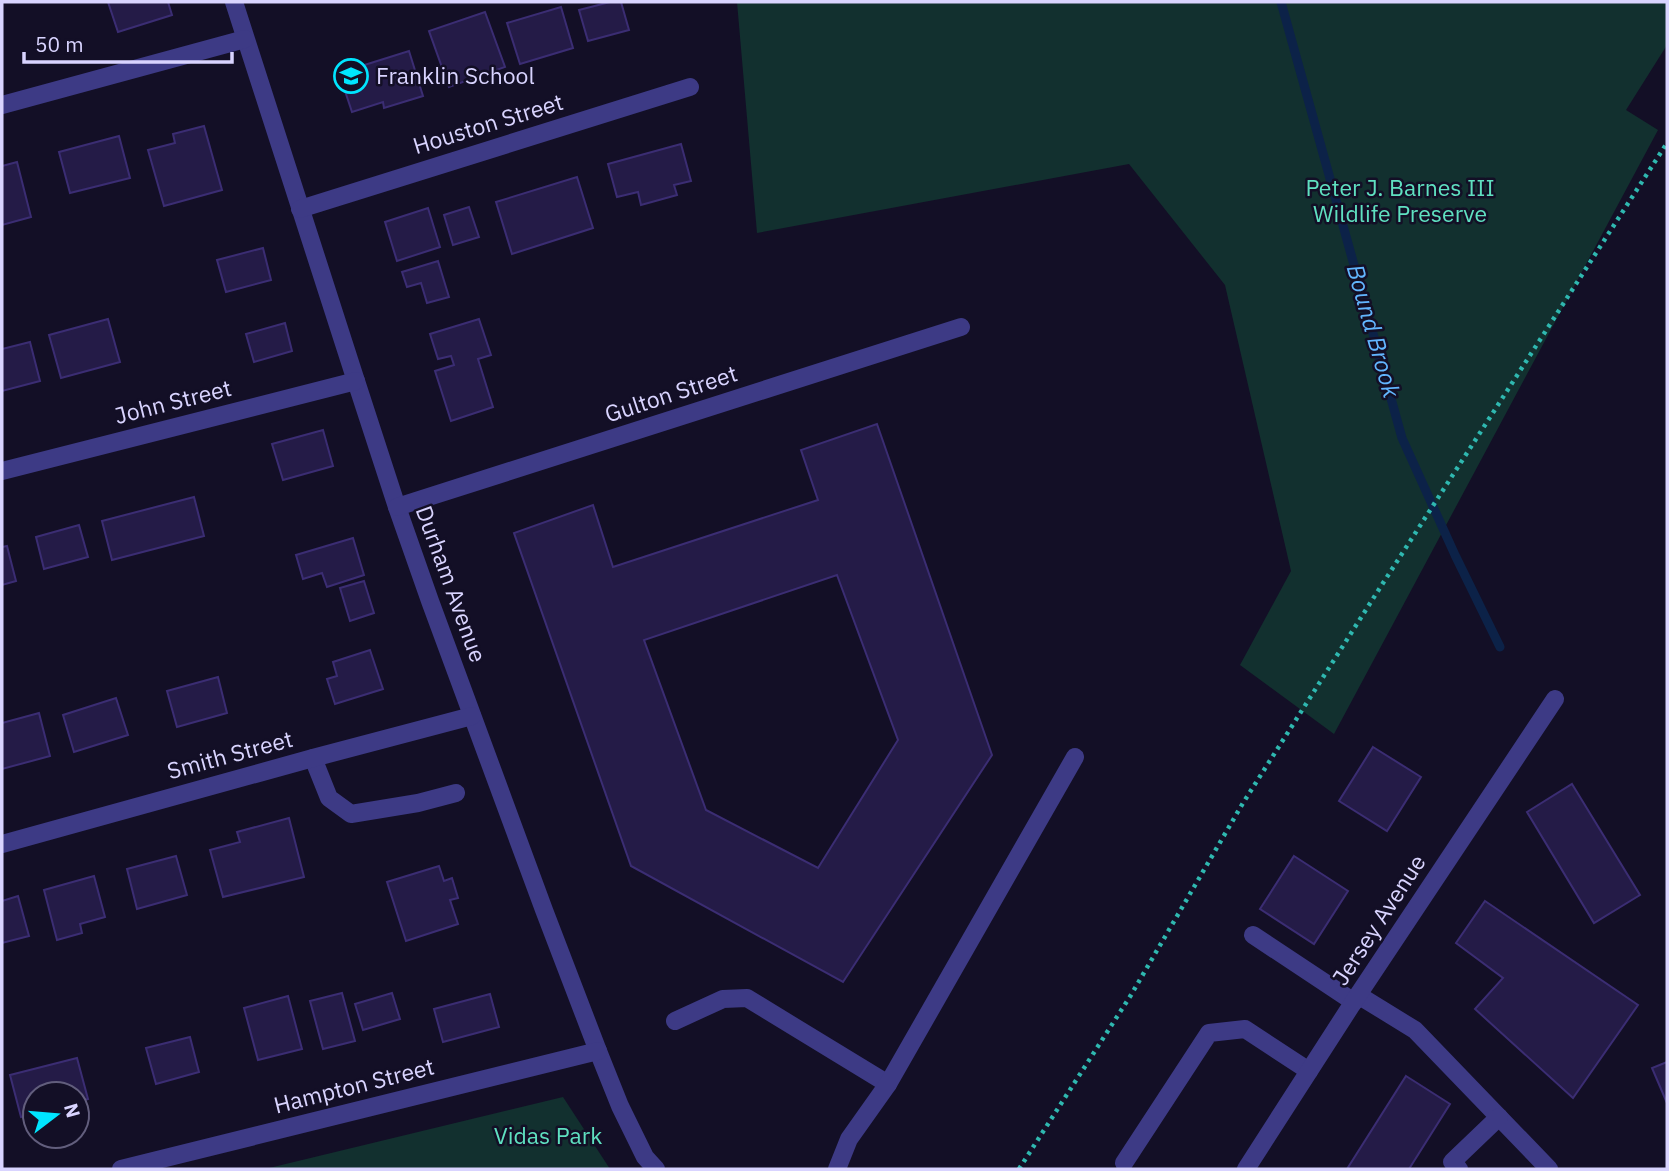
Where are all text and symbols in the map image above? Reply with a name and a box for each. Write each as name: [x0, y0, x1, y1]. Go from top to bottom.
scale bar: [24, 21, 233, 65]
text: 50 m: [35, 30, 84, 58]
school or university icon: Franklin School: [332, 57, 370, 95]
place label: Franklin School: [376, 60, 535, 90]
street label: Houston Street: [409, 86, 567, 160]
park label: Peter J. Barnes III Wildlife Preserve: [1305, 172, 1495, 228]
water label: Bound Brook: [1340, 260, 1408, 402]
street label: Gulton Street: [601, 358, 741, 429]
street label: John Street: [111, 372, 234, 430]
street label: Durham Avenue: [410, 501, 494, 666]
street label: Smith Street: [164, 723, 296, 785]
street label: Jersey Avenue: [1325, 848, 1432, 991]
street label: Hampton Street: [270, 1051, 437, 1119]
north arrow: [21, 1080, 91, 1150]
text: N: [59, 1100, 86, 1120]
park label: Vidas Park: [494, 1120, 602, 1150]

